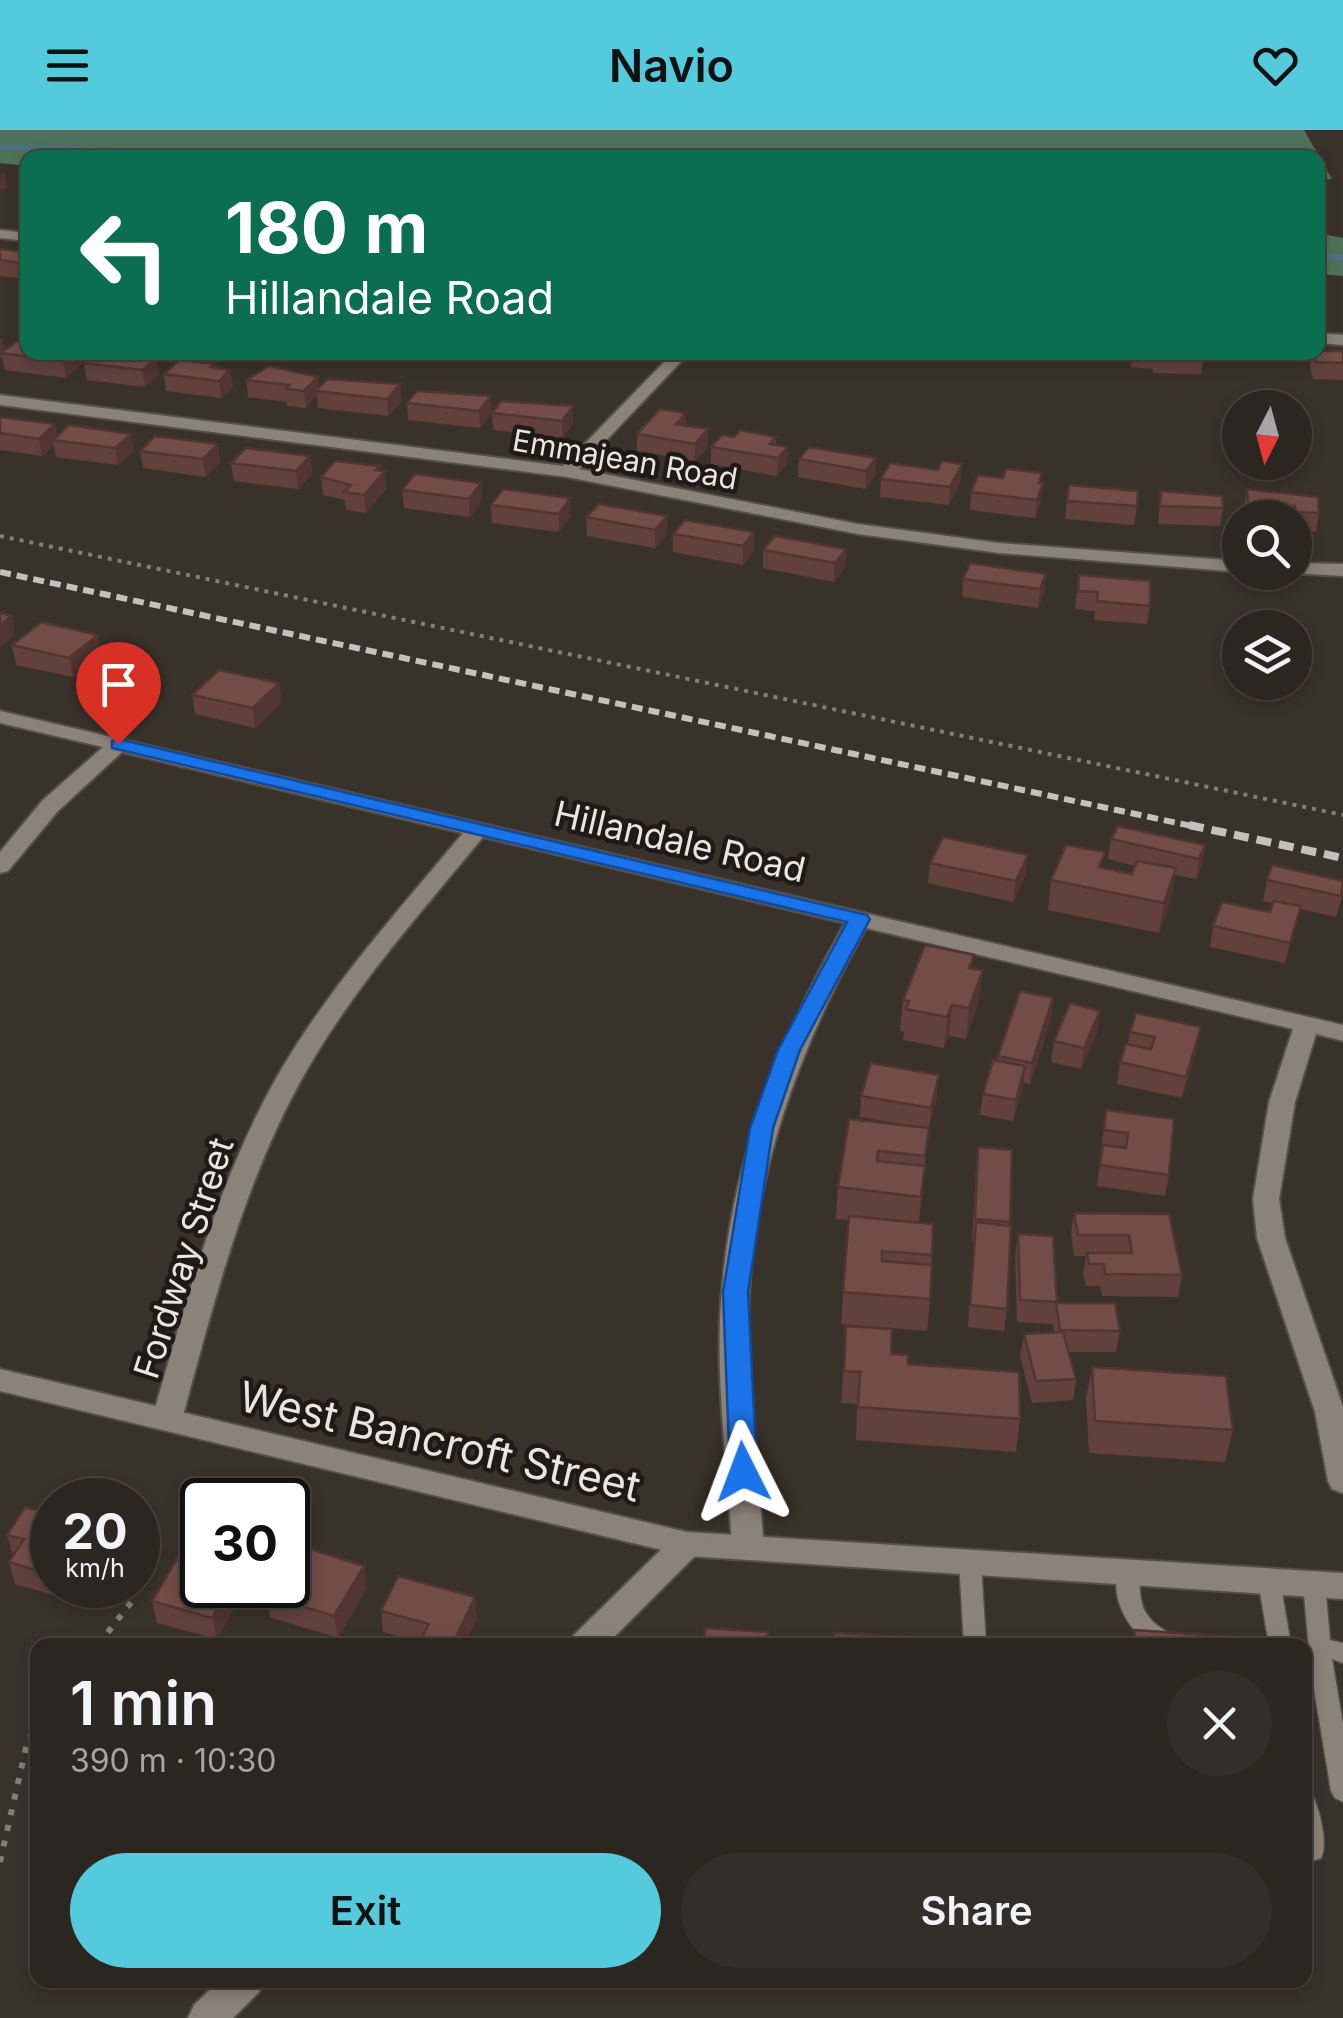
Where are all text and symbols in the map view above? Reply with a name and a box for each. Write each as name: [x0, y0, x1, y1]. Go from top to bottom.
icon: menu: [40, 38, 95, 93]
text: Navio: [609, 38, 734, 93]
icon: heart: [1248, 38, 1303, 93]
text: 180 m: [225, 185, 428, 270]
icon: left: [60, 190, 190, 320]
text: Hillandale Road: [225, 270, 554, 325]
north arrow: [1222, 390, 1312, 480]
map controls: [1222, 390, 1312, 700]
street label: Emmajean Road: [510, 421, 740, 497]
button: search: [1222, 500, 1312, 590]
button: layers: [1222, 610, 1312, 700]
pin: [76, 642, 161, 745]
icon: arrive: [91, 657, 146, 712]
street label: Hillandale Road: [551, 792, 809, 890]
street label: Fordway Street: [124, 1132, 242, 1384]
street label: West Bancroft Street: [235, 1370, 645, 1512]
position arrow: [691, 1420, 795, 1524]
speed limit sign: 30: [180, 1478, 310, 1608]
text: 20: [62, 1501, 128, 1561]
text: km/h: [65, 1553, 125, 1583]
text: 1 min: [70, 1667, 217, 1739]
button: close: [1167, 1671, 1272, 1776]
text: 390 m · 10:30: [70, 1741, 276, 1780]
button: Exit: [70, 1853, 661, 1968]
button: Share: [681, 1853, 1272, 1968]

